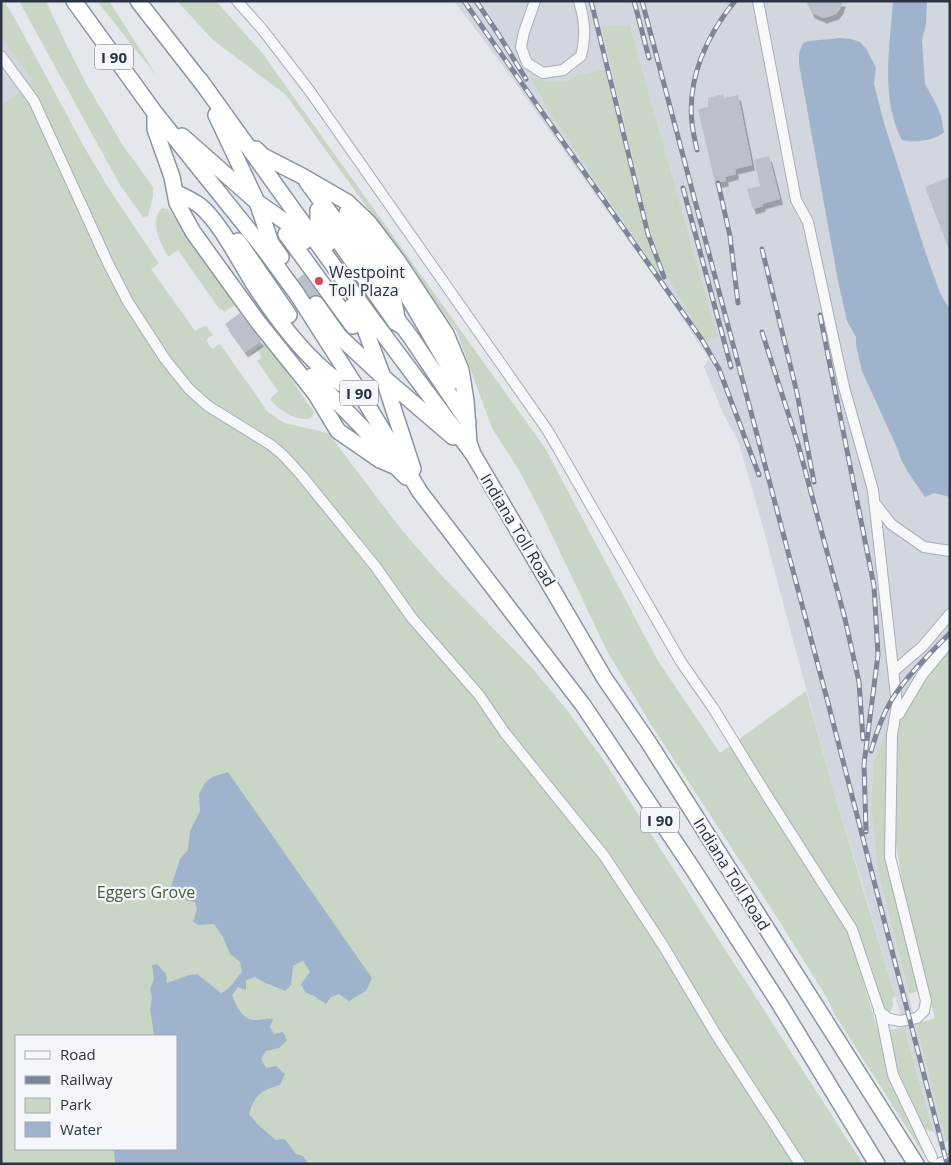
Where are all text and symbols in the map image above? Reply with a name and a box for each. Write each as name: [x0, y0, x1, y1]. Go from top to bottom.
road number: I 90: [95, 44, 133, 70]
place label: Westpoint Toll Plaza: [329, 261, 405, 301]
marker: Westpoint Toll Plaza: [313, 275, 325, 287]
road number: I 90: [340, 380, 378, 406]
street label: Indiana Toll Road: [475, 469, 561, 591]
road number: I 90: [641, 808, 679, 832]
street label: Indiana Toll Road: [689, 814, 775, 934]
park label: Eggers Grove: [97, 881, 195, 903]
legend: [15, 1035, 178, 1150]
text: Road: [60, 1044, 96, 1064]
text: Railway: [60, 1069, 113, 1089]
text: Park: [60, 1094, 91, 1114]
text: Water: [60, 1119, 102, 1139]

